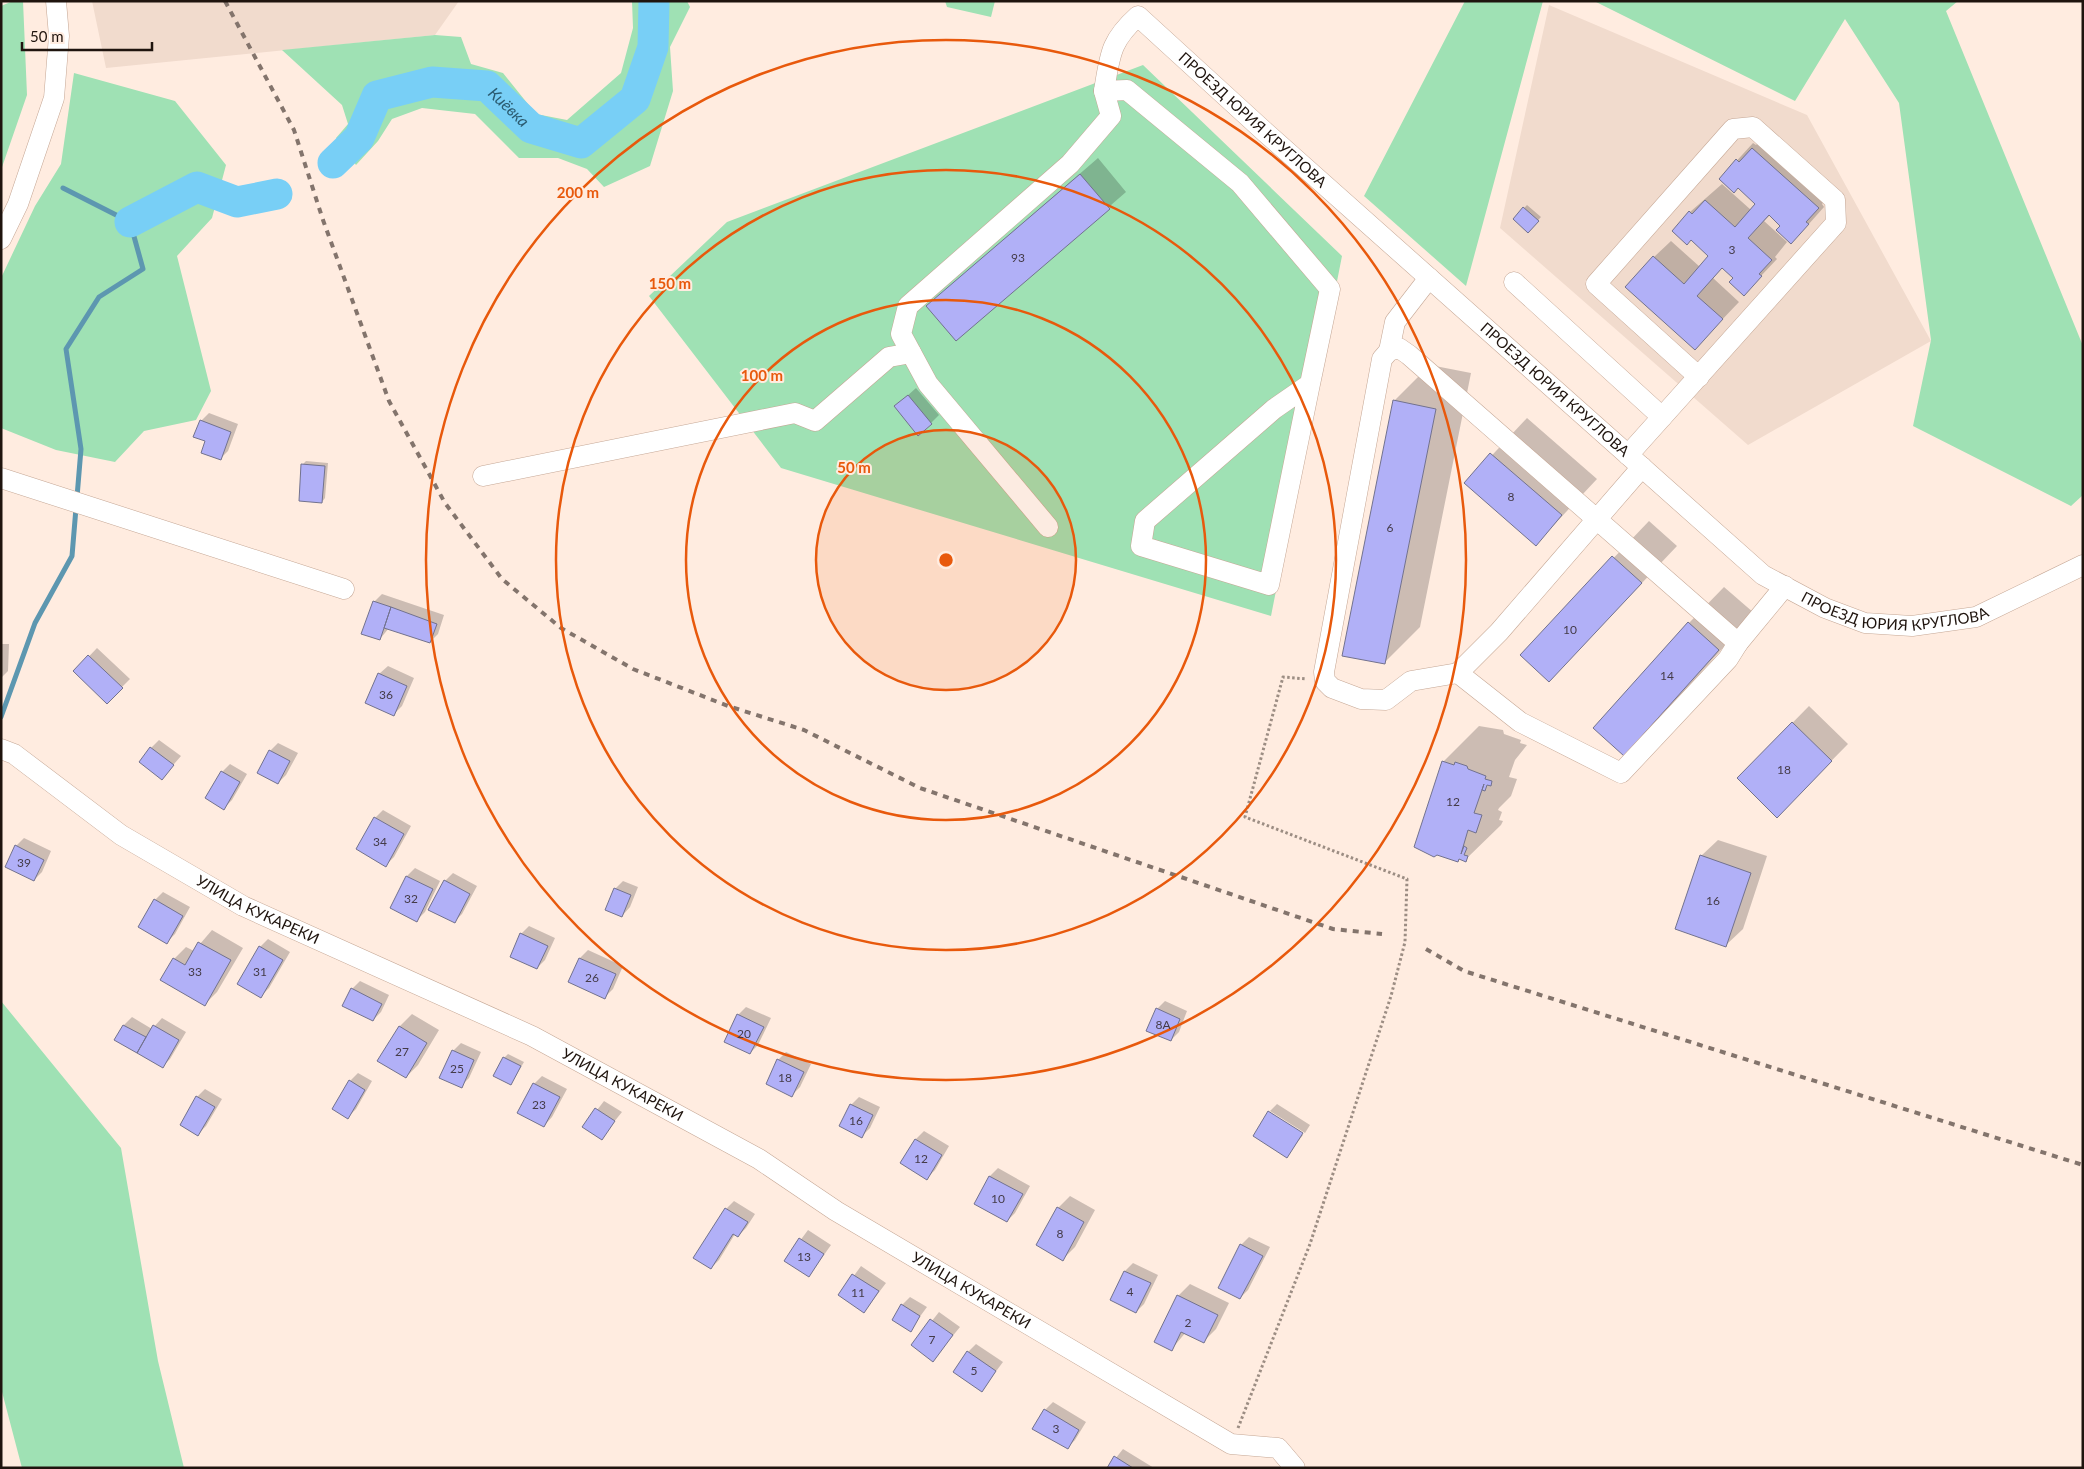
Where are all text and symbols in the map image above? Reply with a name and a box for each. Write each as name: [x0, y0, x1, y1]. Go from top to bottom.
scale bar: [22, 20, 152, 52]
text: 50 m: [30, 27, 64, 45]
street label: ПРОЕЗД ЮРИЯ КРУГЛОВА: [1176, 48, 1332, 191]
water label: Киёвка: [485, 83, 534, 130]
text: 200 m: [557, 183, 599, 201]
house number: 3: [1729, 242, 1736, 257]
house number: 93: [1011, 250, 1025, 265]
text: 150 m: [649, 274, 691, 292]
street label: ПРОЕЗД ЮРИЯ КРУГЛОВА: [1477, 318, 1634, 460]
text: 100 m: [741, 366, 783, 384]
text: 50 m: [837, 458, 871, 476]
house number: 8: [1508, 489, 1515, 504]
house number: 6: [1387, 520, 1394, 535]
centre of rings: [937, 551, 955, 569]
street label: ПРОЕЗД ЮРИЯ КРУГЛОВА: [1799, 587, 1992, 634]
house number: 10: [1563, 622, 1577, 637]
house number: 14: [1660, 668, 1674, 683]
house number: 36: [379, 687, 393, 702]
house number: 18: [1777, 762, 1791, 777]
house number: 12: [1446, 794, 1460, 809]
house number: 34: [373, 834, 387, 849]
house number: 39: [17, 855, 31, 870]
street label: УЛИЦА КУКАРЕКИ: [193, 871, 322, 947]
house number: 32: [404, 891, 418, 906]
house number: 16: [1706, 893, 1720, 908]
house number: 33: [188, 964, 202, 979]
house number: 31: [253, 964, 267, 979]
house number: 26: [585, 970, 599, 985]
house number: 8А: [1155, 1017, 1171, 1032]
house number: 20: [737, 1026, 751, 1041]
house number: 27: [395, 1044, 409, 1059]
street label: УЛИЦА КУКАРЕКИ: [559, 1044, 687, 1124]
house number: 25: [450, 1061, 464, 1076]
house number: 18: [778, 1070, 792, 1085]
house number: 23: [532, 1097, 546, 1112]
house number: 16: [849, 1113, 863, 1128]
house number: 12: [914, 1151, 928, 1166]
house number: 10: [991, 1191, 1005, 1206]
house number: 8: [1057, 1226, 1064, 1241]
street label: УЛИЦА КУКАРЕКИ: [909, 1248, 1034, 1332]
house number: 13: [797, 1249, 811, 1264]
house number: 4: [1127, 1284, 1134, 1299]
house number: 11: [851, 1285, 865, 1300]
house number: 2: [1185, 1315, 1192, 1330]
house number: 7: [929, 1332, 936, 1347]
house number: 5: [971, 1363, 978, 1378]
house number: 3: [1053, 1421, 1060, 1436]

